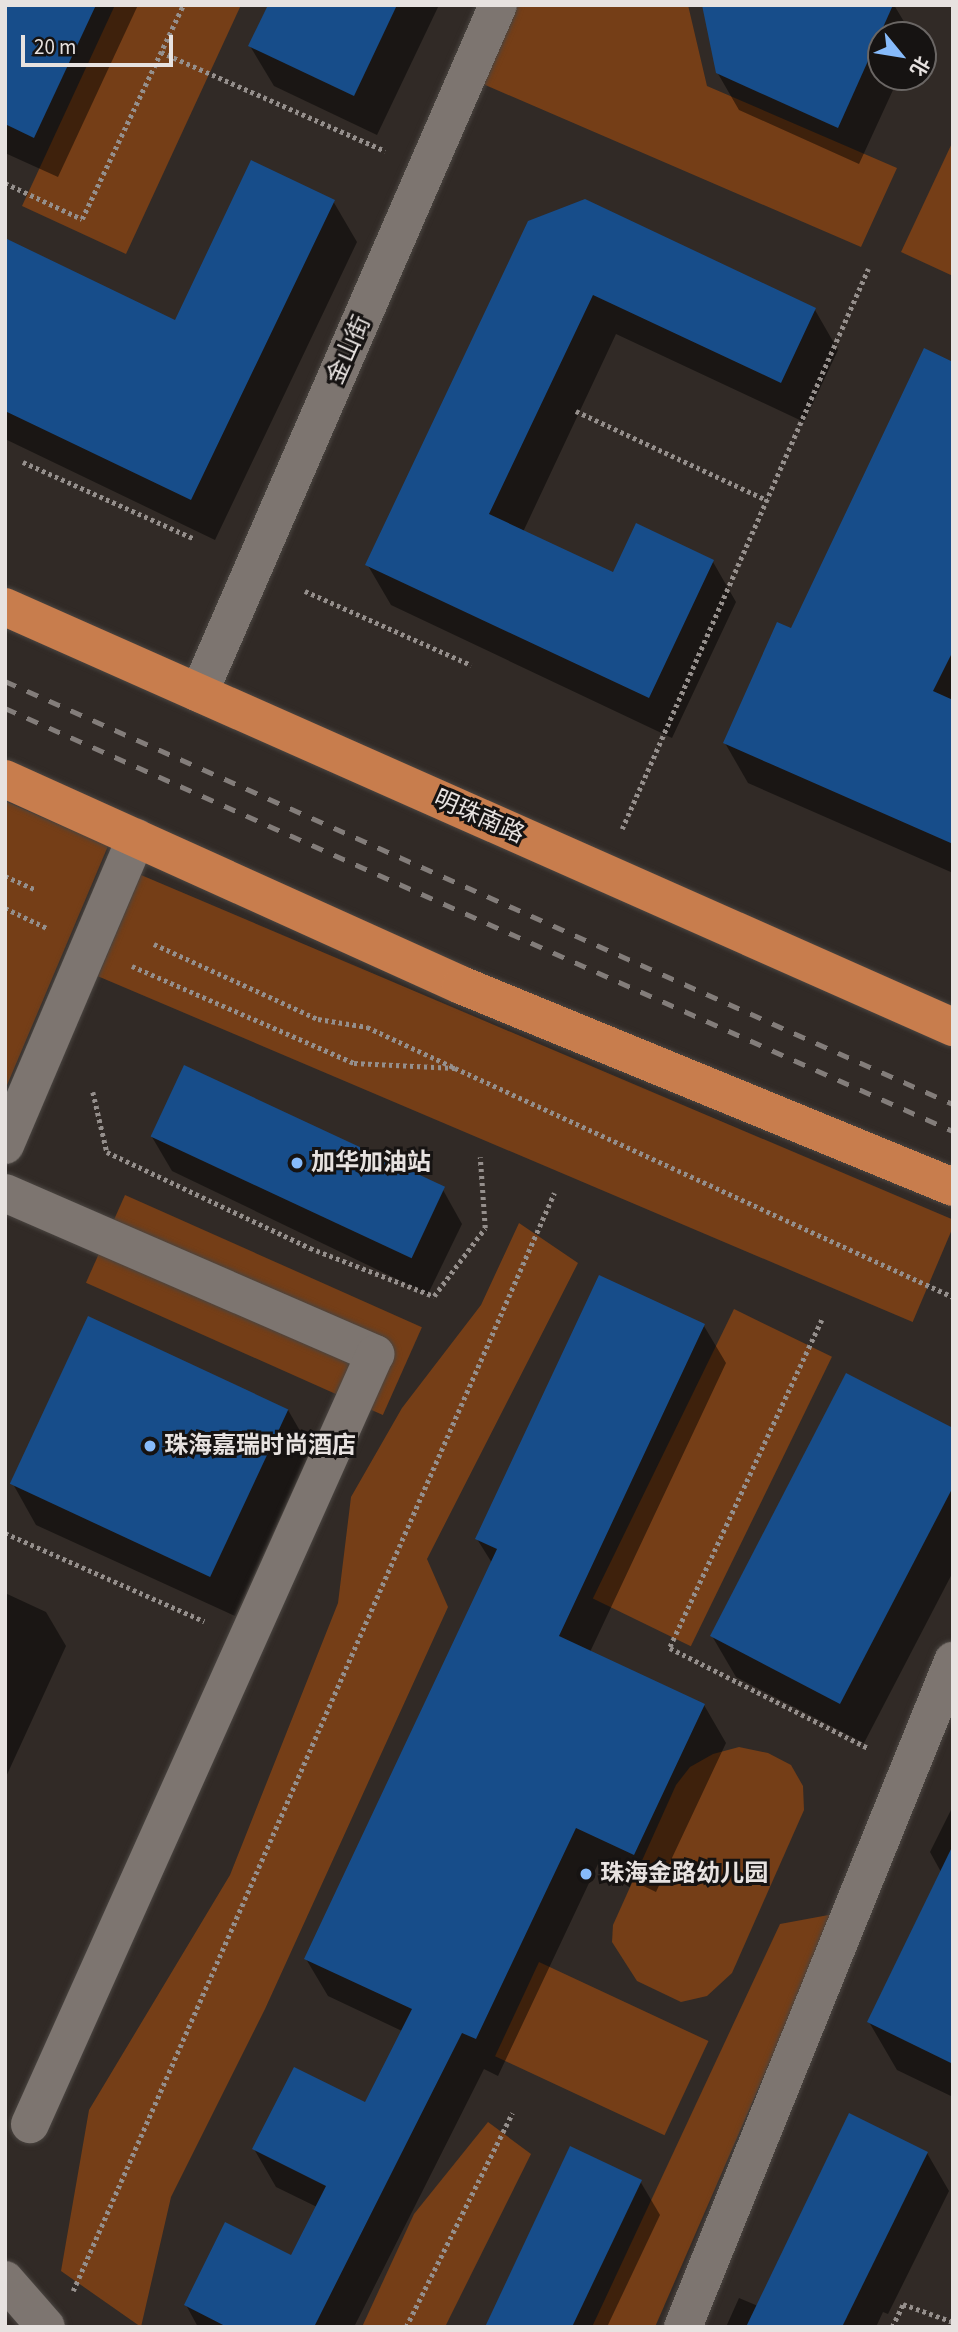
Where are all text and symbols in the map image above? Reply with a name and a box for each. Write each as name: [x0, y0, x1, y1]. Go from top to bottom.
scale bar: [24, 21, 177, 65]
north arrow: [867, 21, 937, 91]
text: 20 m: [34, 32, 76, 62]
text: 北: [902, 51, 935, 81]
street label: 金山街: [321, 311, 377, 389]
street label: 明珠南路: [429, 784, 529, 850]
place label: 加华加油站: [311, 1149, 431, 1177]
marker: 加华加油站: [289, 1155, 305, 1171]
place label: 珠海嘉瑞时尚酒店: [164, 1432, 356, 1460]
marker: 珠海嘉瑞时尚酒店: [142, 1438, 158, 1454]
place label: 珠海金路幼儿园: [600, 1860, 768, 1888]
marker: 珠海金路幼儿园: [578, 1866, 594, 1882]

